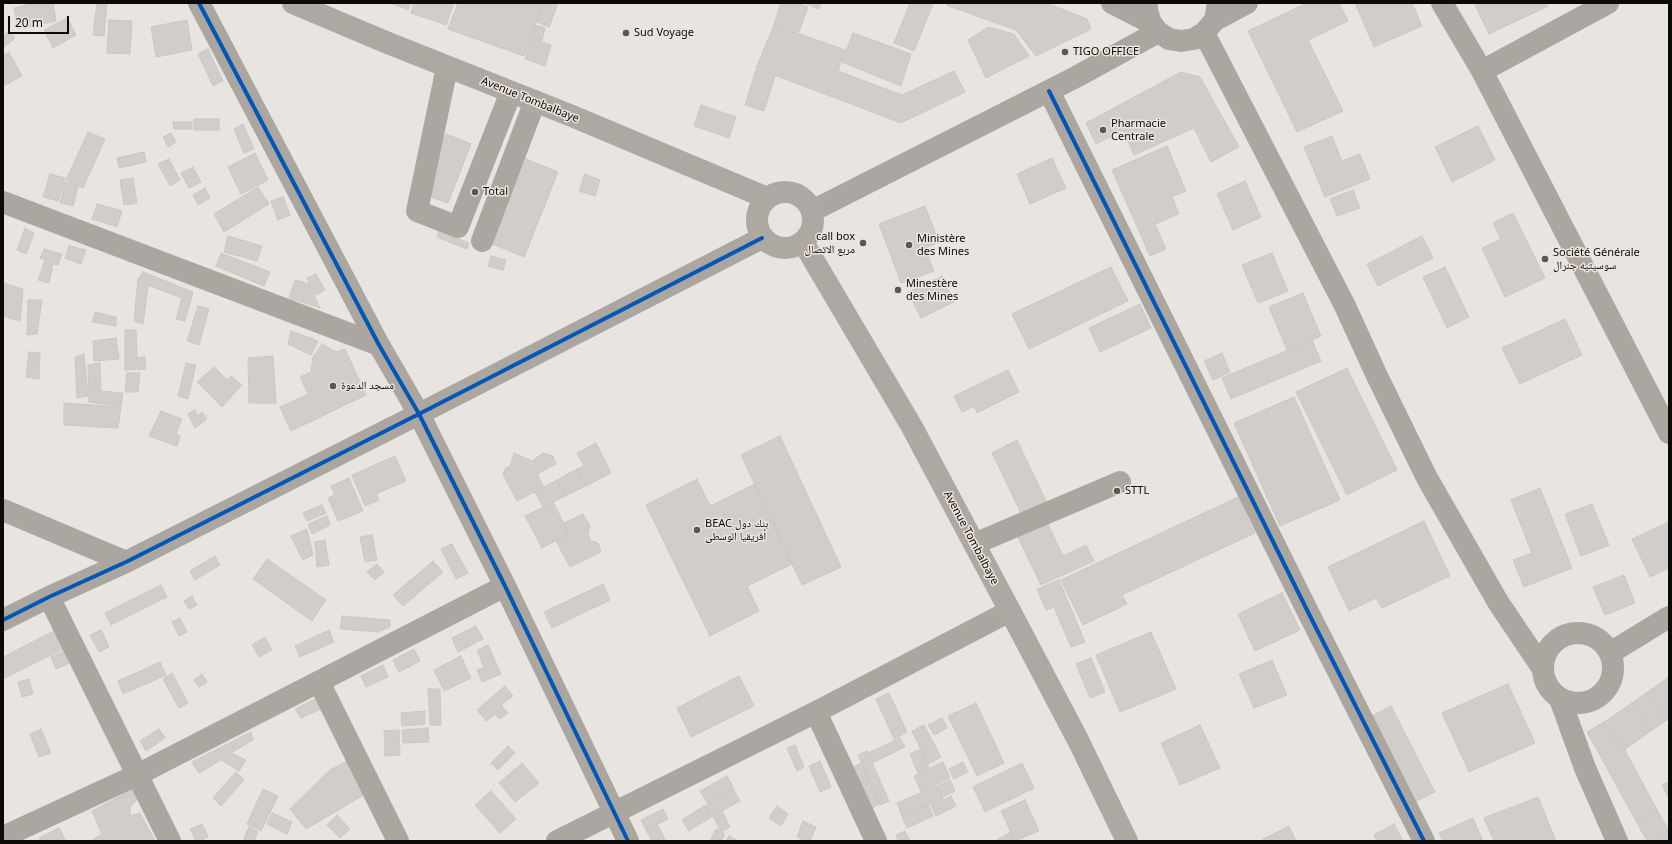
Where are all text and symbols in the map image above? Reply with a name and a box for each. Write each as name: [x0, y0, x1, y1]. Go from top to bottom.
scale bar: [10, 8, 71, 34]
text: 20 m: [15, 14, 43, 31]
place label: Sud Voyage: [634, 26, 694, 40]
marker: Sud Voyage: [621, 28, 631, 38]
place label: TIGO OFFICE: [1073, 45, 1139, 59]
marker: TIGO OFFICE: [1060, 47, 1070, 57]
street label: Avenue Tombalbaye: [479, 74, 581, 126]
place label: Pharmacie Centrale: [1111, 117, 1166, 143]
marker: Pharmacie Centrale: [1098, 125, 1108, 135]
place label: Total: [483, 185, 508, 199]
marker: Total: [470, 187, 480, 197]
place label: call box مربع الاتصال: [804, 230, 855, 256]
place label: Ministère des Mines: [917, 232, 969, 258]
marker: call box مربع الاتصال: [858, 238, 868, 248]
marker: Ministère des Mines: [904, 240, 914, 250]
place label: Société Générale سوسيتيه جنرال: [1553, 246, 1640, 272]
marker: Société Générale سوسيتيه جنرال: [1540, 254, 1550, 264]
place label: Minestère des Mines: [906, 277, 958, 303]
marker: Minestère des Mines: [893, 285, 903, 295]
place label: مسجد الدعوة: [341, 379, 394, 393]
marker: مسجد الدعوة: [328, 381, 338, 391]
place label: STTL: [1125, 484, 1149, 498]
marker: STTL: [1112, 486, 1122, 496]
street label: Avenue Tombalbaye: [941, 489, 1001, 587]
place label: BEAC بنك دول أفريقيا الوسطى: [705, 517, 768, 543]
marker: BEAC بنك دول أفريقيا الوسطى: [692, 525, 702, 535]

